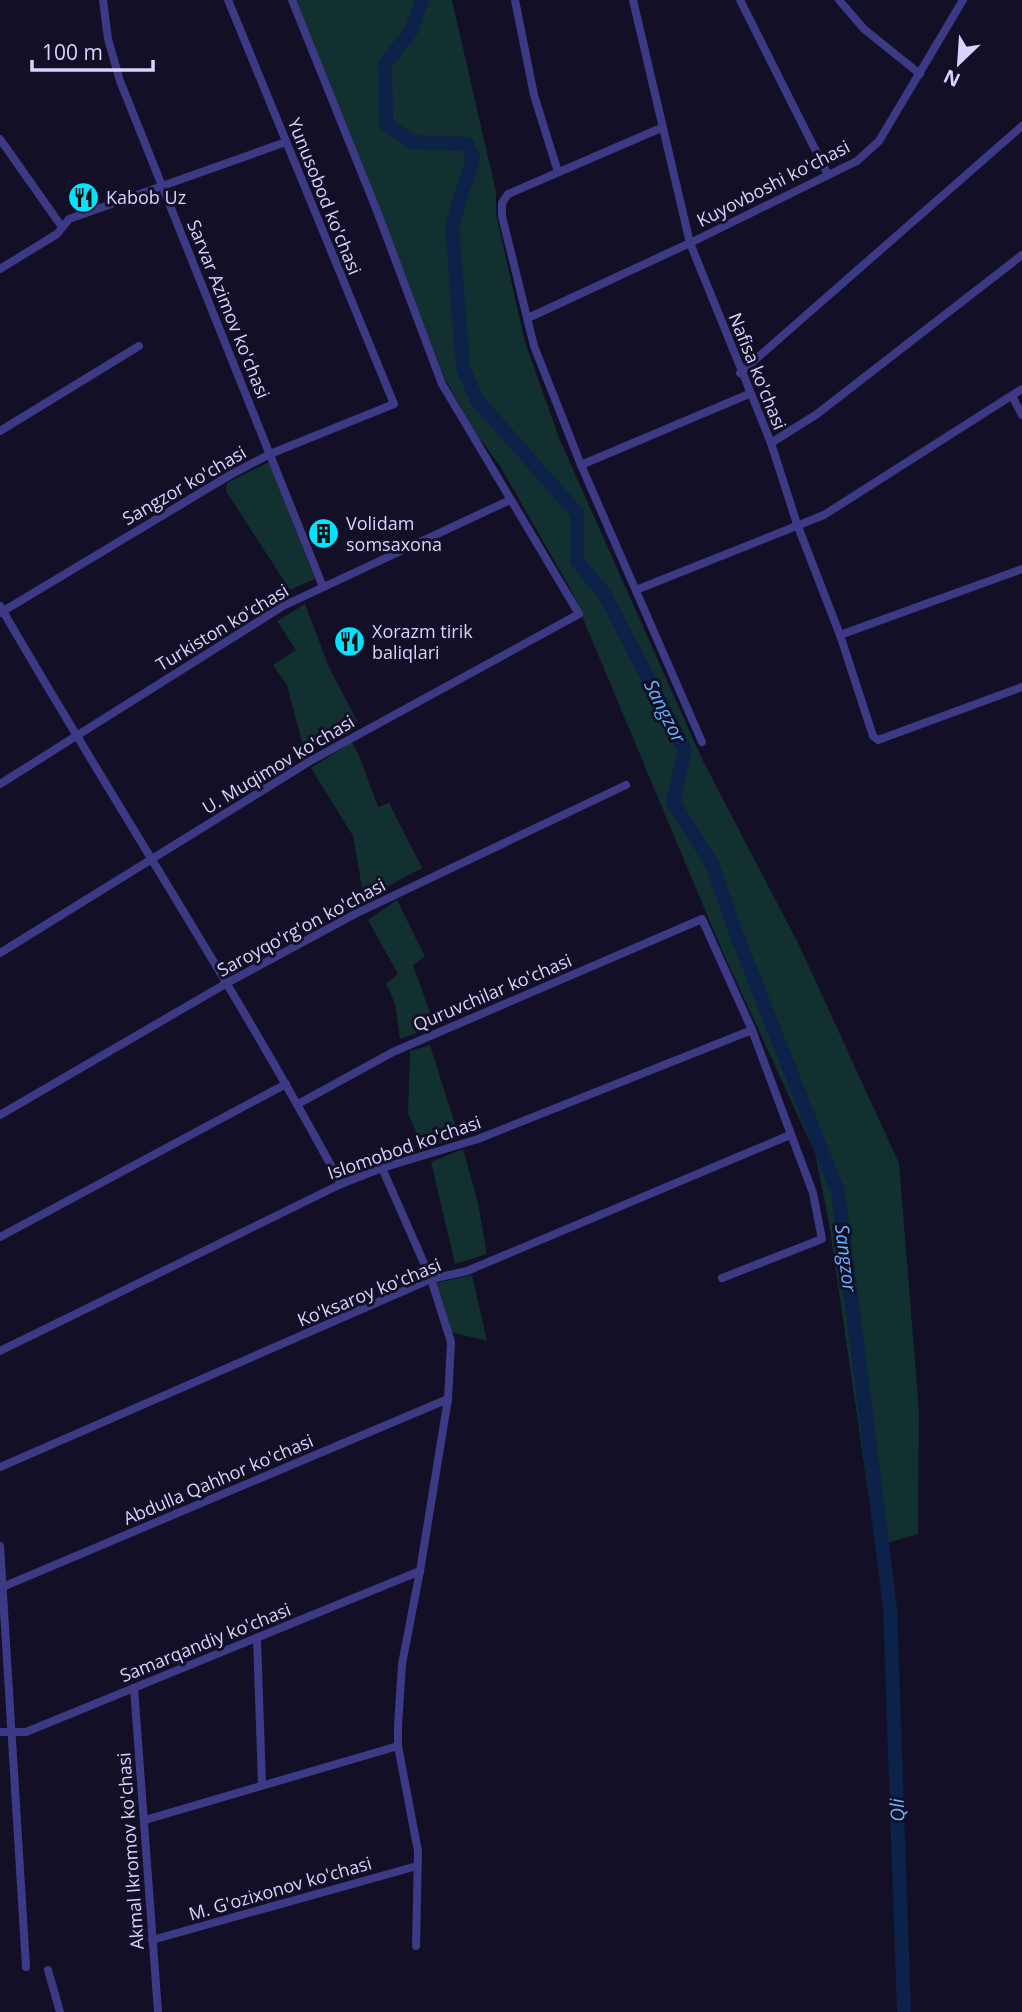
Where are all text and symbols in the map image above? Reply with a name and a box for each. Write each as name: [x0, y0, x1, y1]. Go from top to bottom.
scale bar: [32, 28, 152, 72]
north arrow: [924, 28, 994, 98]
text: 100 m: [42, 38, 103, 66]
text: N: [939, 63, 964, 93]
street label: Yunusobod ko'chasi: [283, 114, 367, 278]
street label: Kuyovboshi ko'chasi: [692, 134, 854, 232]
restaurant icon: Kabob Uz: [66, 180, 100, 214]
place label: Kabob Uz: [106, 185, 186, 209]
street label: Sarvar Azimov ko'chasi: [182, 216, 276, 402]
street label: Nafisa ko'chasi: [724, 309, 792, 433]
street label: Sangzor ko'chasi: [118, 440, 250, 530]
place label: Volidam somsaxona: [346, 511, 442, 556]
building icon: Volidam somsaxona: [306, 516, 340, 550]
street label: Turkiston ko'chasi: [151, 578, 293, 676]
place label: Xorazm tirik baliqlari: [372, 619, 473, 664]
restaurant icon: Xorazm tirik baliqlari: [332, 624, 366, 658]
water label: Sangzor: [638, 675, 693, 748]
street label: U. Muqimov ko'chasi: [197, 709, 359, 819]
street label: Saroyqo'rg'on ko'chasi: [213, 872, 389, 982]
street label: Quruvchilar ko'chasi: [409, 948, 575, 1036]
street label: Islomobod ko'chasi: [324, 1109, 484, 1185]
water label: Sangzor: [829, 1223, 863, 1295]
street label: Ko'ksaroy ko'chasi: [294, 1252, 444, 1332]
street label: Abdulla Qahhor ko'chasi: [119, 1428, 317, 1530]
street label: Samarqandiy ko'chasi: [116, 1597, 294, 1687]
street label: Akmal Ikromov ko'chasi: [111, 1752, 149, 1950]
water label: Qli: [884, 1797, 910, 1822]
street label: M. G'ozixonov ko'chasi: [186, 1850, 374, 1926]

